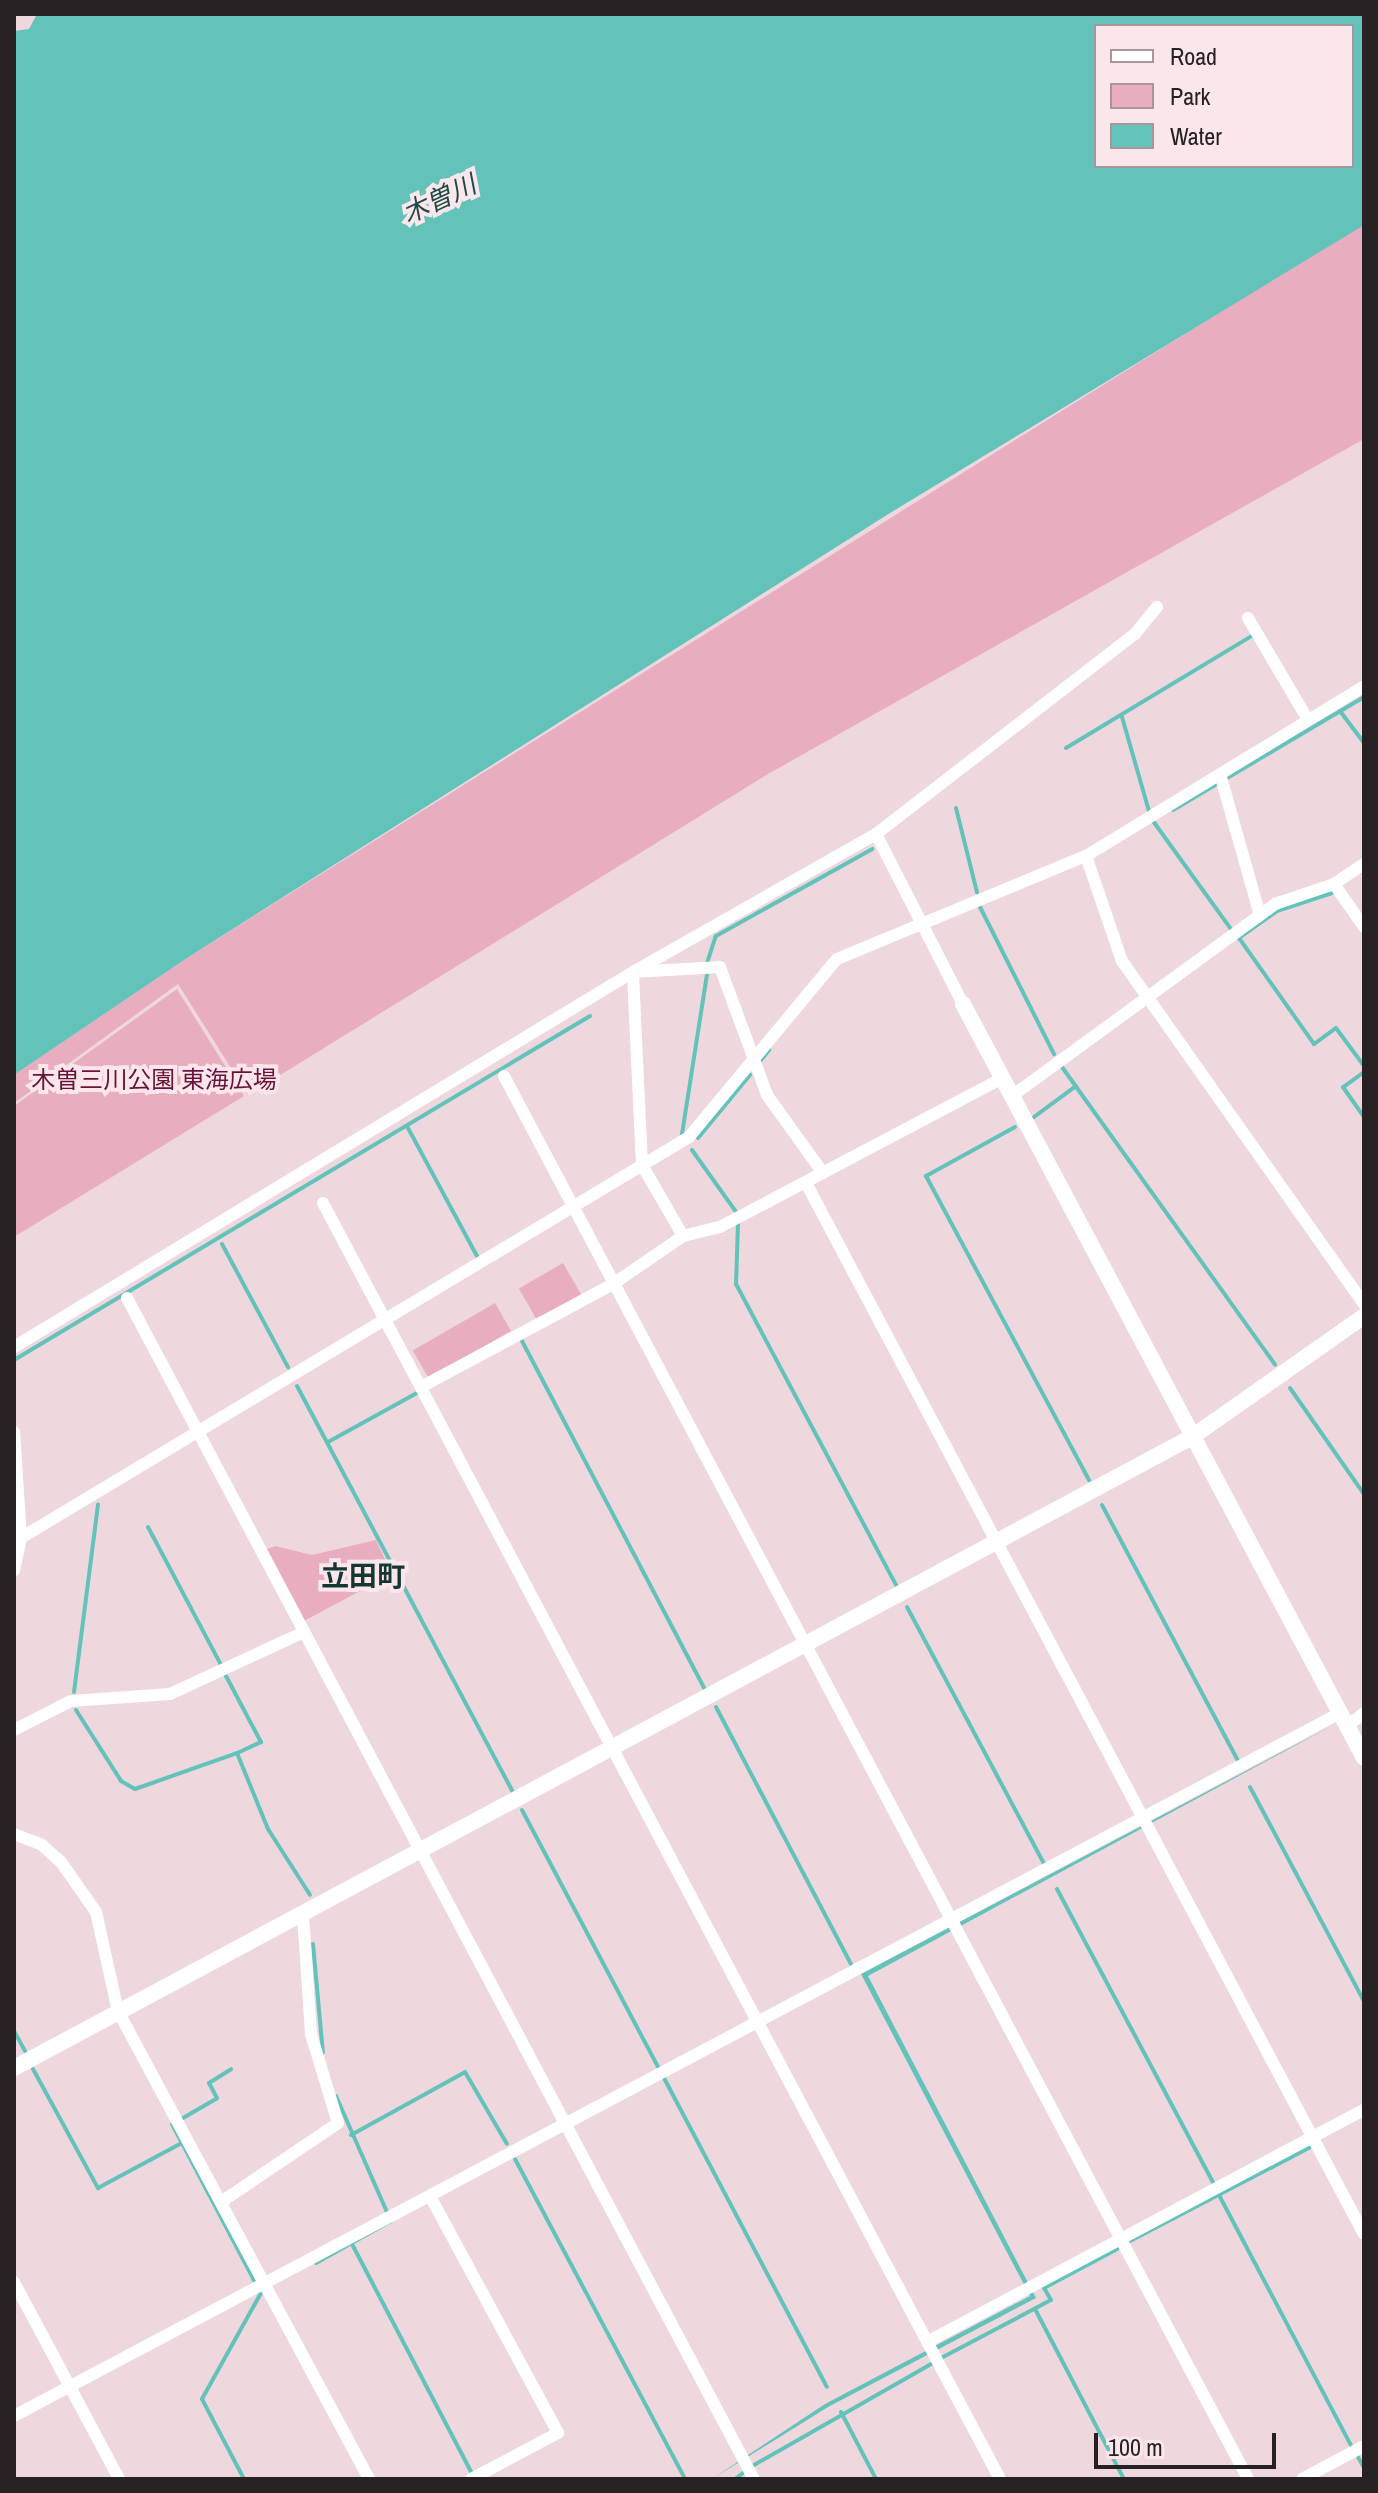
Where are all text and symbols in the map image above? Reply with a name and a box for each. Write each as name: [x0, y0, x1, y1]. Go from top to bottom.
legend: [1094, 24, 1354, 168]
text: Road: [1170, 40, 1217, 72]
text: Park: [1170, 80, 1210, 112]
text: Water: [1170, 120, 1222, 152]
water label: 木曽川: [397, 168, 481, 230]
park label: 木曽三川公園 東海広場: [31, 1066, 277, 1094]
district label: 立田町: [321, 1559, 405, 1593]
scale bar: [1098, 2417, 1280, 2467]
text: 100 m: [1108, 2431, 1163, 2463]

